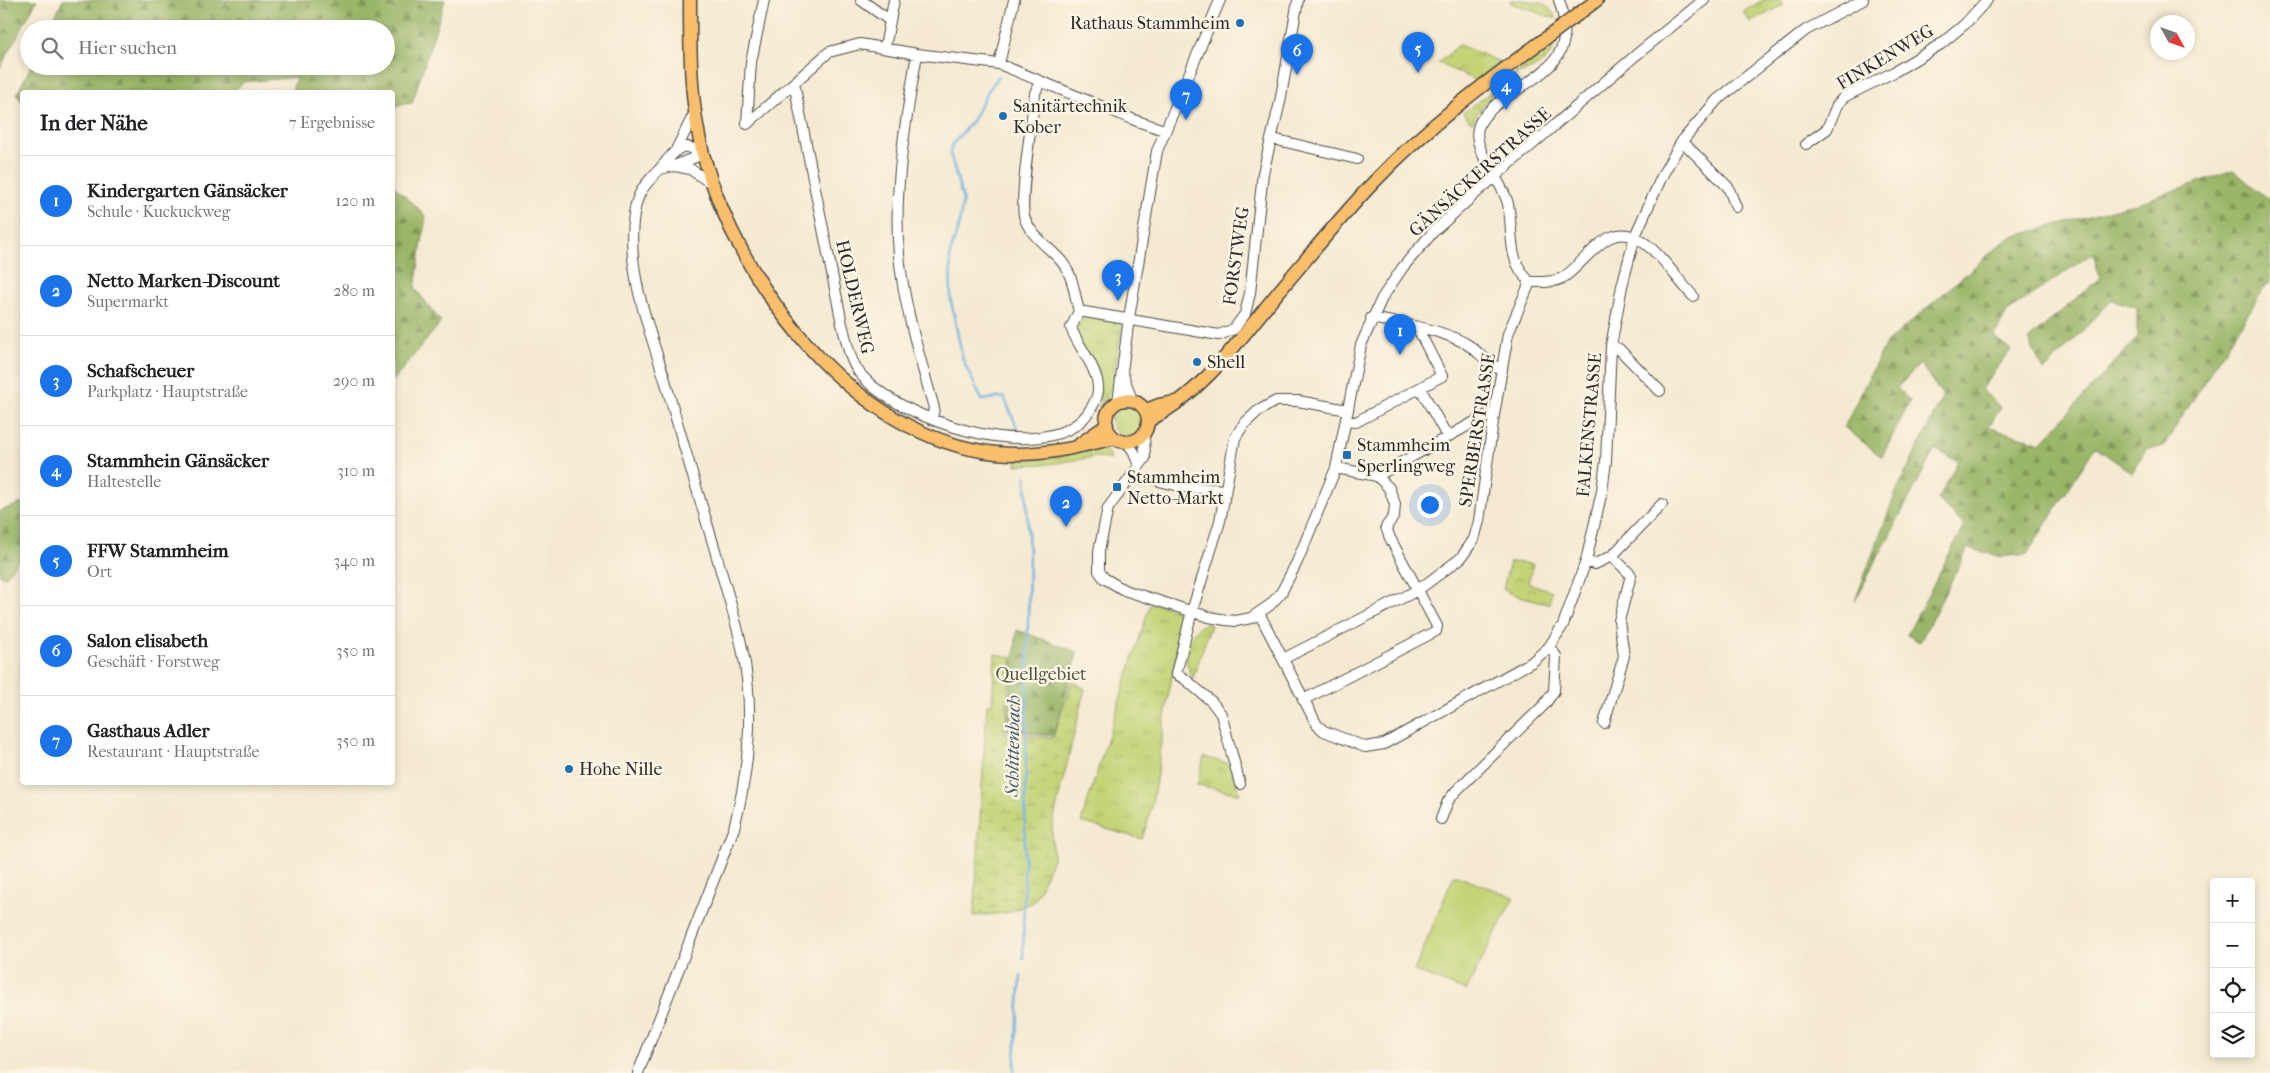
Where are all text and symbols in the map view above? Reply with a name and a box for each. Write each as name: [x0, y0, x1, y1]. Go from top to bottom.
place label: Rathaus Stammheim: [1070, 13, 1230, 34]
north arrow: [2150, 15, 2195, 60]
marker: Rathaus Stammheim: [1234, 17, 1246, 29]
search box: [20, 20, 395, 75]
street label: FINKENWEG: [1833, 20, 1938, 95]
pin: 5: [1402, 32, 1434, 73]
icon: search: [38, 34, 66, 62]
pin: 6: [1281, 34, 1313, 75]
text: Hier suchen: [78, 37, 177, 59]
pin: 4: [1490, 69, 1522, 110]
pin: 7: [1170, 79, 1202, 120]
place label: Sanitärtechnik Kober: [1013, 96, 1128, 138]
street label: GÄNSÄCKERSTRASSE: [1404, 102, 1556, 242]
marker: Sanitärtechnik Kober: [997, 110, 1009, 122]
text: In der Nähe: [40, 111, 148, 135]
text: 7 Ergebnisse: [289, 113, 375, 132]
text: Kindergarten Gänsäcker: [87, 180, 288, 202]
text: 1: [53, 191, 59, 210]
text: 120 m: [336, 191, 375, 210]
text: Schule · Kuckuckweg: [87, 202, 230, 221]
street label: FORSTWEG: [1219, 205, 1254, 307]
street label: HOLDERWEG: [831, 238, 878, 357]
pin: 3: [1102, 260, 1134, 301]
text: Netto Marken-Discount: [87, 270, 280, 292]
text: 2: [52, 281, 60, 300]
text: 280 m: [333, 281, 375, 300]
text: Supermarkt: [87, 292, 169, 311]
pin: 1: [1384, 314, 1416, 355]
place label: Shell: [1207, 352, 1245, 373]
street label: SPERBERSTRASSE: [1455, 352, 1500, 508]
street label: FALKENSTRASSE: [1573, 352, 1606, 498]
marker: Shell: [1191, 356, 1203, 368]
text: Schafscheuer: [87, 360, 194, 382]
text: 3: [53, 371, 59, 390]
text: 290 m: [333, 371, 375, 390]
text: Parkplatz · Hauptstraße: [87, 382, 248, 401]
place label: Stammheim Sperlingweg: [1357, 435, 1455, 477]
marker: Stammheim Sperlingweg: [1341, 449, 1353, 461]
text: Stammhein Gänsäcker: [87, 450, 269, 472]
text: 4: [51, 461, 61, 480]
text: 310 m: [337, 461, 375, 480]
place label: Stammheim Netto-Markt: [1127, 467, 1224, 509]
text: Haltestelle: [87, 472, 161, 491]
marker: Stammheim Netto-Markt: [1111, 481, 1123, 493]
pin: 2: [1050, 486, 1082, 527]
your location: [1417, 492, 1443, 518]
text: FFW Stammheim: [87, 540, 228, 562]
text: 5: [53, 551, 59, 570]
text: 340 m: [333, 551, 375, 570]
text: Ort: [87, 562, 112, 581]
text: Salon elisabeth: [87, 630, 208, 652]
text: 6: [52, 641, 60, 660]
text: 350 m: [336, 641, 375, 660]
text: Geschäft · Forstweg: [87, 652, 220, 671]
park label: Quellgebiet: [995, 664, 1087, 685]
water label: Schlittenbach: [1001, 695, 1025, 798]
text: Gasthaus Adler: [87, 720, 210, 742]
text: 7: [52, 731, 60, 750]
text: 350 m: [336, 731, 375, 750]
text: Restaurant · Hauptstraße: [87, 742, 259, 761]
place label: Hohe Nille: [579, 759, 662, 780]
marker: Hohe Nille: [563, 763, 575, 775]
map controls: [2210, 878, 2255, 1058]
button: +: [2210, 878, 2255, 923]
button: −: [2210, 923, 2255, 968]
button: locate: [2210, 968, 2255, 1013]
button: layers: [2210, 1013, 2255, 1058]

